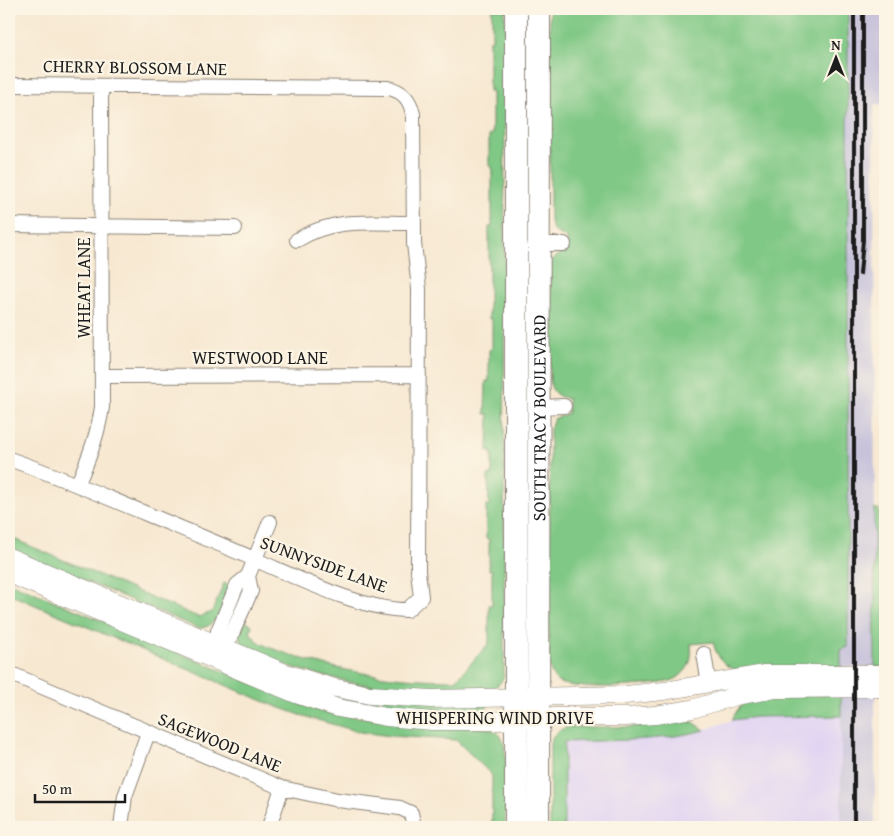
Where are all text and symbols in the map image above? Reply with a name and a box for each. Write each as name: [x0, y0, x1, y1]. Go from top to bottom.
north arrow: [812, 32, 862, 82]
text: N: [831, 35, 841, 55]
street label: CHERRY BLOSSOM LANE: [43, 52, 227, 82]
street label: WHEAT LANE: [70, 237, 97, 339]
street label: SOUTH TRACY BOULEVARD: [525, 315, 552, 521]
street label: WESTWOOD LANE: [192, 344, 328, 371]
street label: SUNNYSIDE LANE: [257, 528, 391, 600]
street label: WHISPERING WIND DRIVE: [396, 704, 594, 731]
street label: SAGEWOOD LANE: [154, 705, 286, 779]
scale bar: [35, 771, 125, 803]
text: 50 m: [42, 778, 73, 799]

